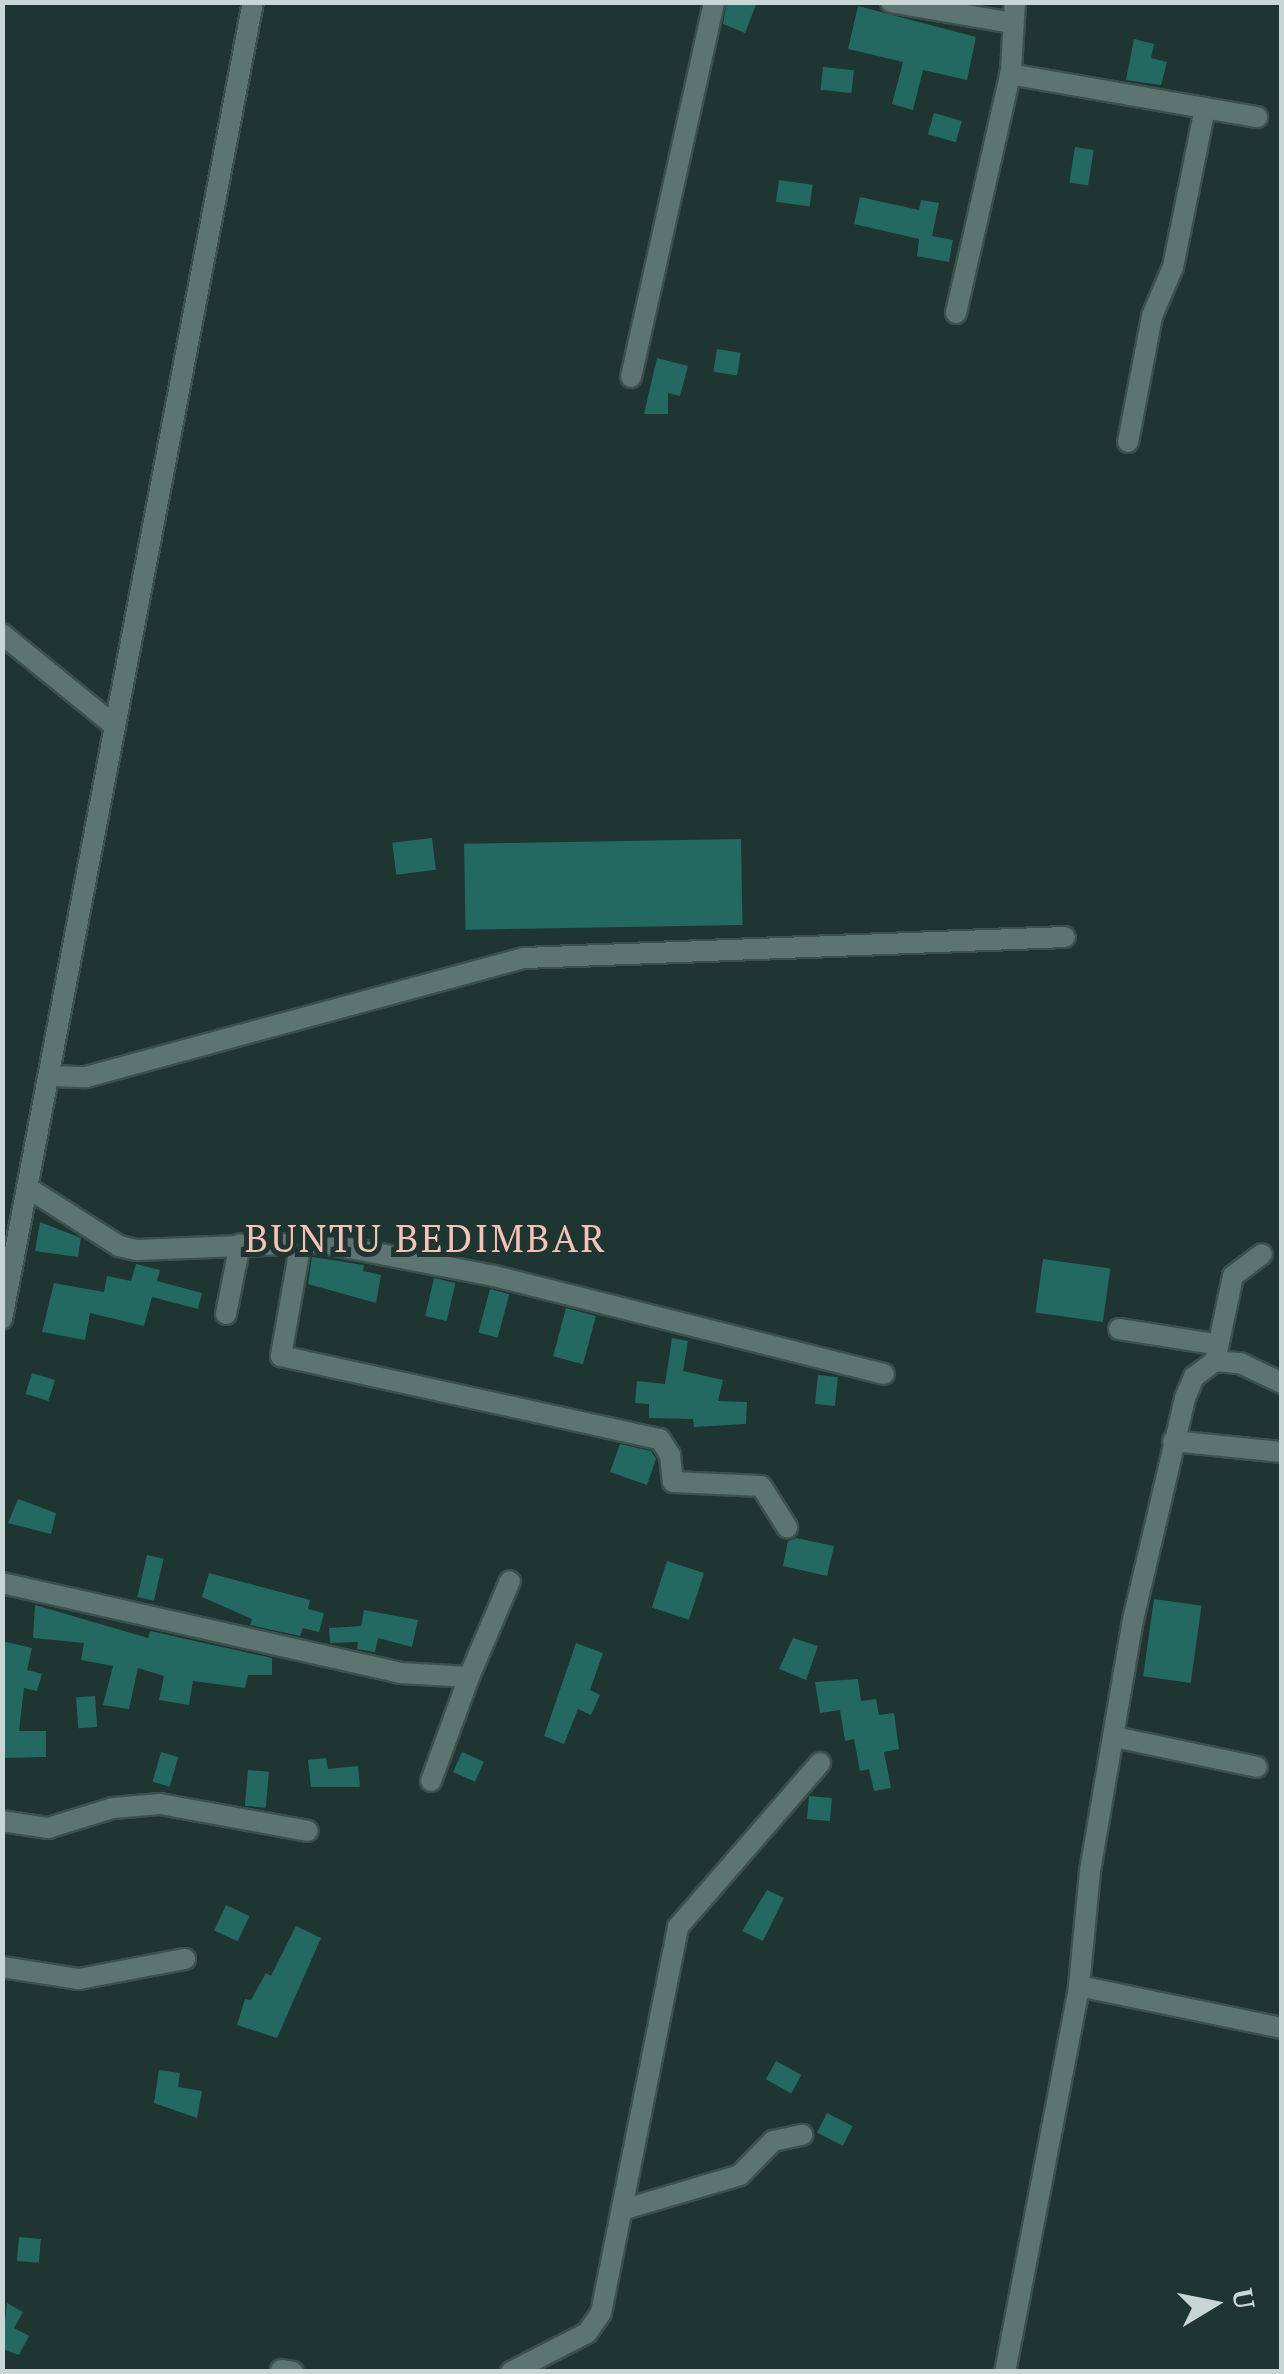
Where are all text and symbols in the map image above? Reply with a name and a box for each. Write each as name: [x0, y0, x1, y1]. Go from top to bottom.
district label: BUNTU BEDIMBAR: [245, 1216, 607, 1262]
north arrow: [1164, 2254, 1264, 2354]
text: U: [1224, 2286, 1264, 2312]

